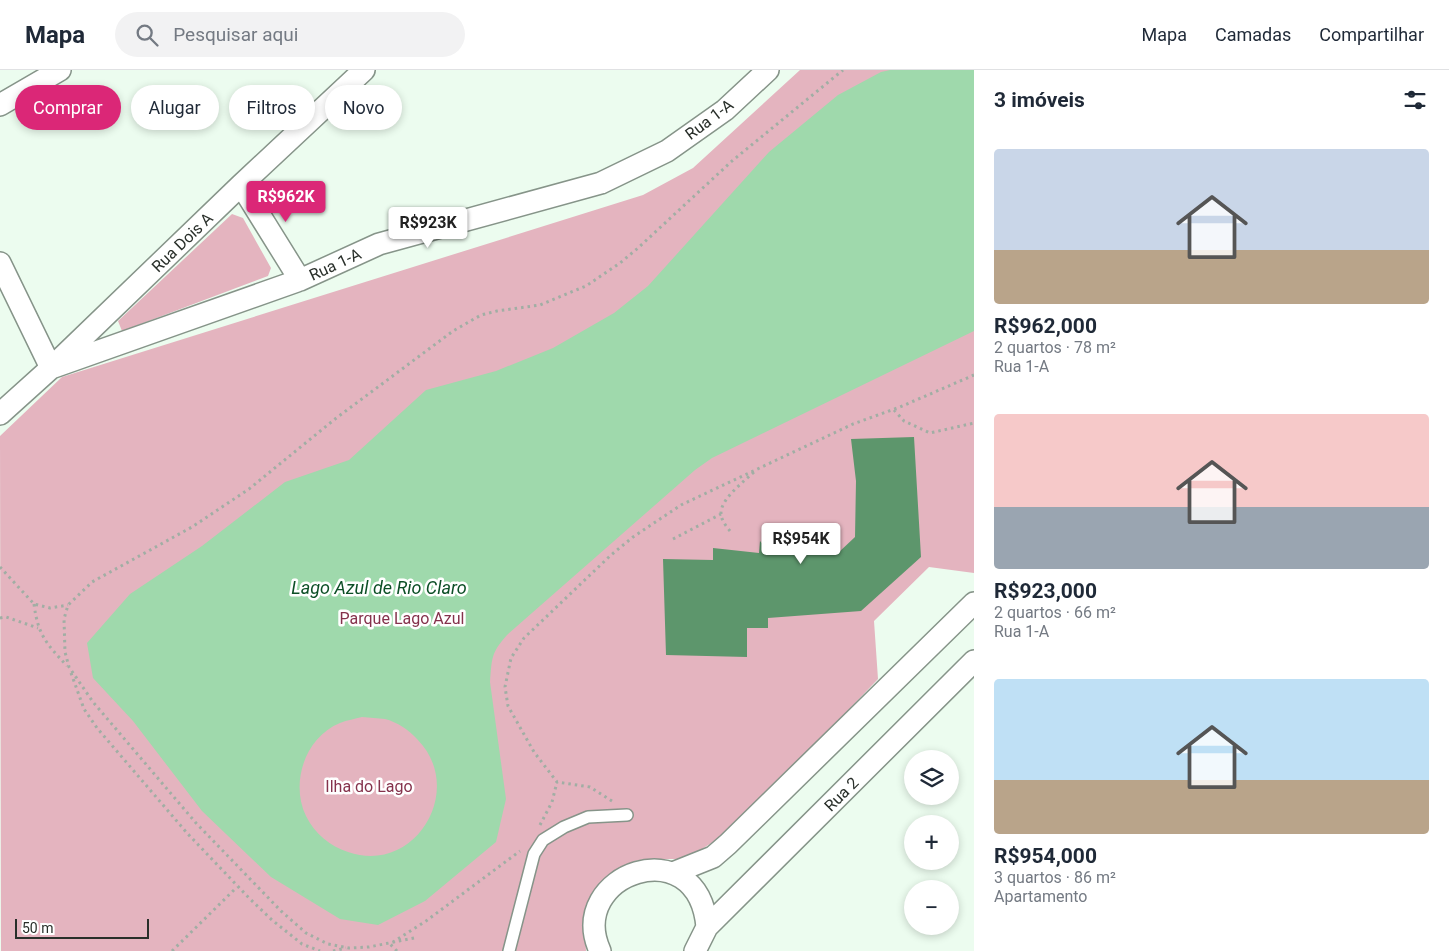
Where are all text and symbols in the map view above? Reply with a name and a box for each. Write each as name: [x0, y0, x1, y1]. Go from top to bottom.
search box: [115, 12, 465, 57]
text: Mapa: [25, 21, 85, 49]
icon: search: [133, 21, 161, 49]
text: Pesquisar aqui: [173, 23, 298, 46]
text: Mapa: [1142, 24, 1187, 45]
text: Camadas: [1215, 24, 1291, 45]
text: Compartilhar: [1319, 24, 1424, 45]
chip: Comprar: [15, 85, 121, 130]
chip: Alugar: [131, 85, 219, 130]
chip: Filtros: [229, 85, 315, 130]
chip: Novo: [325, 85, 402, 130]
icon: filters: [1401, 86, 1429, 114]
text: 3 imóveis: [994, 88, 1085, 112]
street label: Rua 1-A: [682, 95, 738, 144]
pin: R$962K: [245, 180, 327, 223]
icon: home: [1167, 182, 1257, 272]
text: R$962K: [257, 187, 315, 206]
pin: R$923K: [387, 206, 469, 249]
street label: Rua Dois A: [148, 208, 217, 276]
text: R$923K: [399, 213, 457, 232]
street label: Rua 1-A: [306, 244, 365, 285]
text: R$962,000: [994, 314, 1097, 338]
text: 2 quartos · 78 m²: [994, 338, 1116, 357]
text: Rua 1-A: [994, 357, 1049, 376]
icon: home: [1167, 447, 1257, 537]
pin: R$954K: [760, 522, 842, 565]
text: R$954K: [772, 529, 830, 548]
water label: Lago Azul de Rio Claro: [291, 577, 467, 598]
text: R$923,000: [994, 579, 1097, 603]
text: 2 quartos · 66 m²: [994, 603, 1116, 622]
park label: Parque Lago Azul: [340, 609, 464, 628]
text: Rua 1-A: [994, 622, 1049, 641]
icon: home: [1167, 712, 1257, 802]
map controls: [904, 750, 959, 935]
button: layers: [904, 750, 959, 805]
street label: Rua 2: [820, 773, 862, 815]
park label: Ilha do Lago: [325, 777, 413, 796]
button: +: [904, 815, 959, 870]
text: R$954,000: [994, 844, 1097, 868]
text: 3 quartos · 86 m²: [994, 868, 1116, 887]
button: −: [904, 880, 959, 935]
text: Apartamento: [994, 887, 1087, 906]
scale bar: [15, 916, 149, 939]
text: 50 m: [22, 920, 54, 936]

